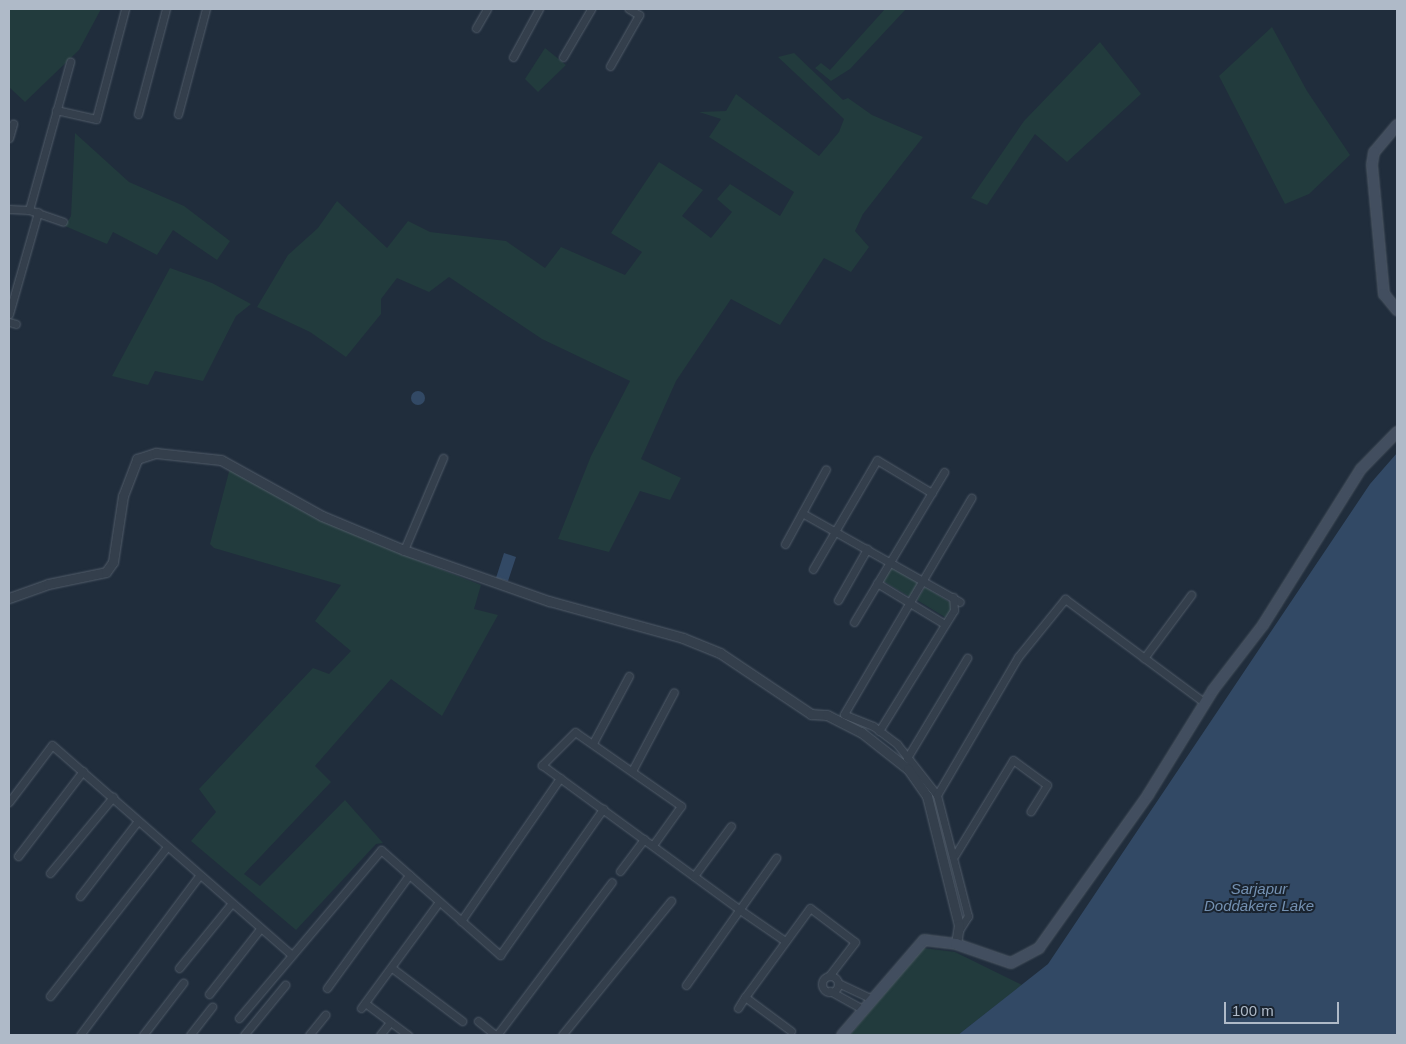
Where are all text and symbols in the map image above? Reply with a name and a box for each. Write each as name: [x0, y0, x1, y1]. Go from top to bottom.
water label: Sarjapur Doddakere Lake: [1204, 879, 1314, 914]
scale bar: [1226, 992, 1341, 1024]
text: 100 m: [1232, 1002, 1274, 1019]

